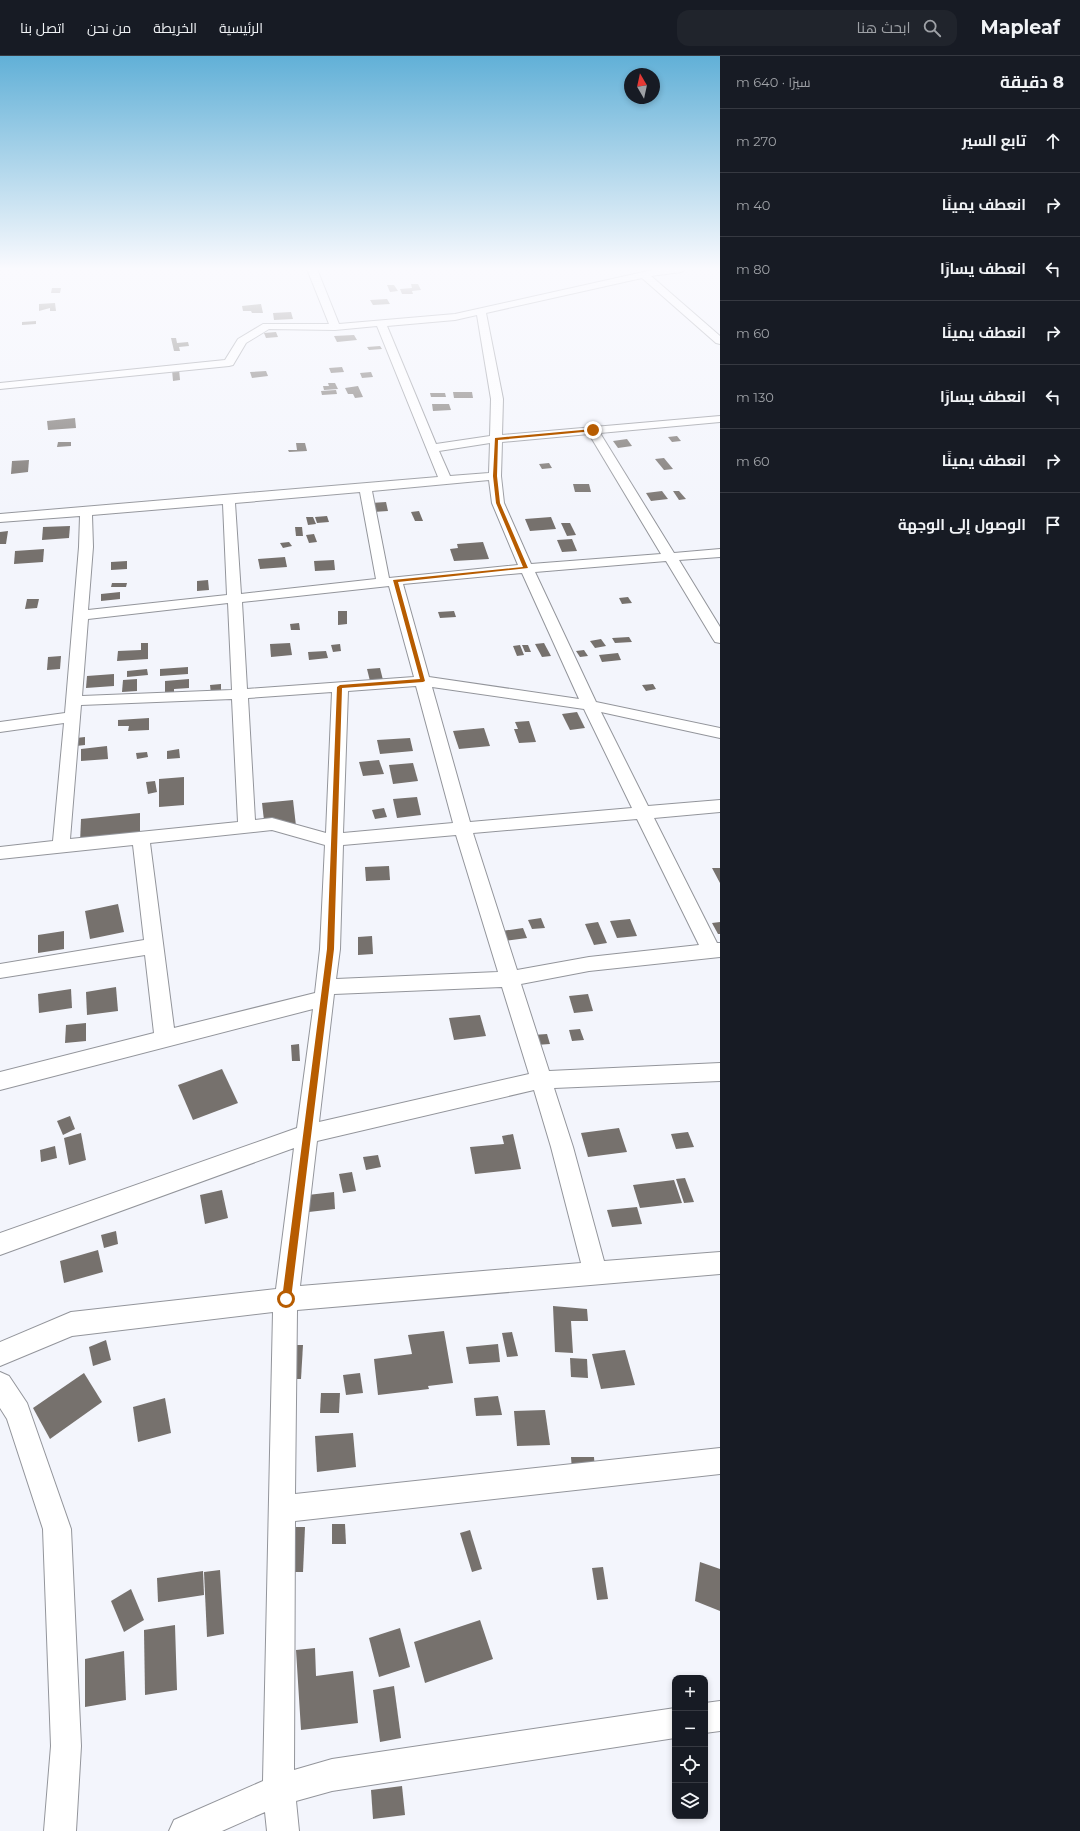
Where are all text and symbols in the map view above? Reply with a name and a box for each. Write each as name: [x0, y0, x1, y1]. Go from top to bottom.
search box: [677, 10, 957, 46]
text: Mapleaf: [981, 16, 1060, 39]
icon: search: [921, 17, 943, 39]
text: ابحث هنا: [856, 18, 911, 37]
text: اتصل بنا: [20, 19, 65, 37]
text: من نحن: [87, 19, 131, 37]
text: الخريطة: [153, 19, 197, 37]
text: الرئيسية: [219, 19, 263, 37]
north arrow: [624, 68, 660, 104]
text: 8 دقيقة: [1000, 72, 1064, 92]
text: سيرًا · 640 m: [736, 74, 810, 90]
icon: ahead: [1042, 130, 1064, 152]
text: تابع السير: [962, 131, 1026, 150]
text: 270 m: [736, 133, 777, 149]
icon: right: [1042, 194, 1064, 216]
text: انعطف يمينًا: [942, 195, 1026, 214]
text: 40 m: [736, 197, 770, 213]
icon: left: [1042, 258, 1064, 280]
text: انعطف يسارًا: [940, 259, 1026, 278]
text: 80 m: [736, 261, 770, 277]
icon: right: [1042, 322, 1064, 344]
text: انعطف يمينًا: [942, 323, 1026, 342]
text: 60 m: [736, 325, 770, 341]
icon: left: [1042, 386, 1064, 408]
text: انعطف يسارًا: [940, 387, 1026, 406]
text: 130 m: [736, 389, 774, 405]
route end: [584, 421, 602, 439]
icon: right: [1042, 450, 1064, 472]
text: انعطف يمينًا: [942, 451, 1026, 470]
text: 60 m: [736, 453, 770, 469]
icon: arrive: [1042, 514, 1064, 536]
text: الوصول إلى الوجهة: [898, 515, 1026, 534]
route start: [277, 1290, 295, 1308]
map controls: [672, 1675, 708, 1819]
button: +: [672, 1675, 708, 1711]
button: −: [672, 1711, 708, 1747]
button: locate: [672, 1747, 708, 1783]
button: layers: [672, 1783, 708, 1819]

